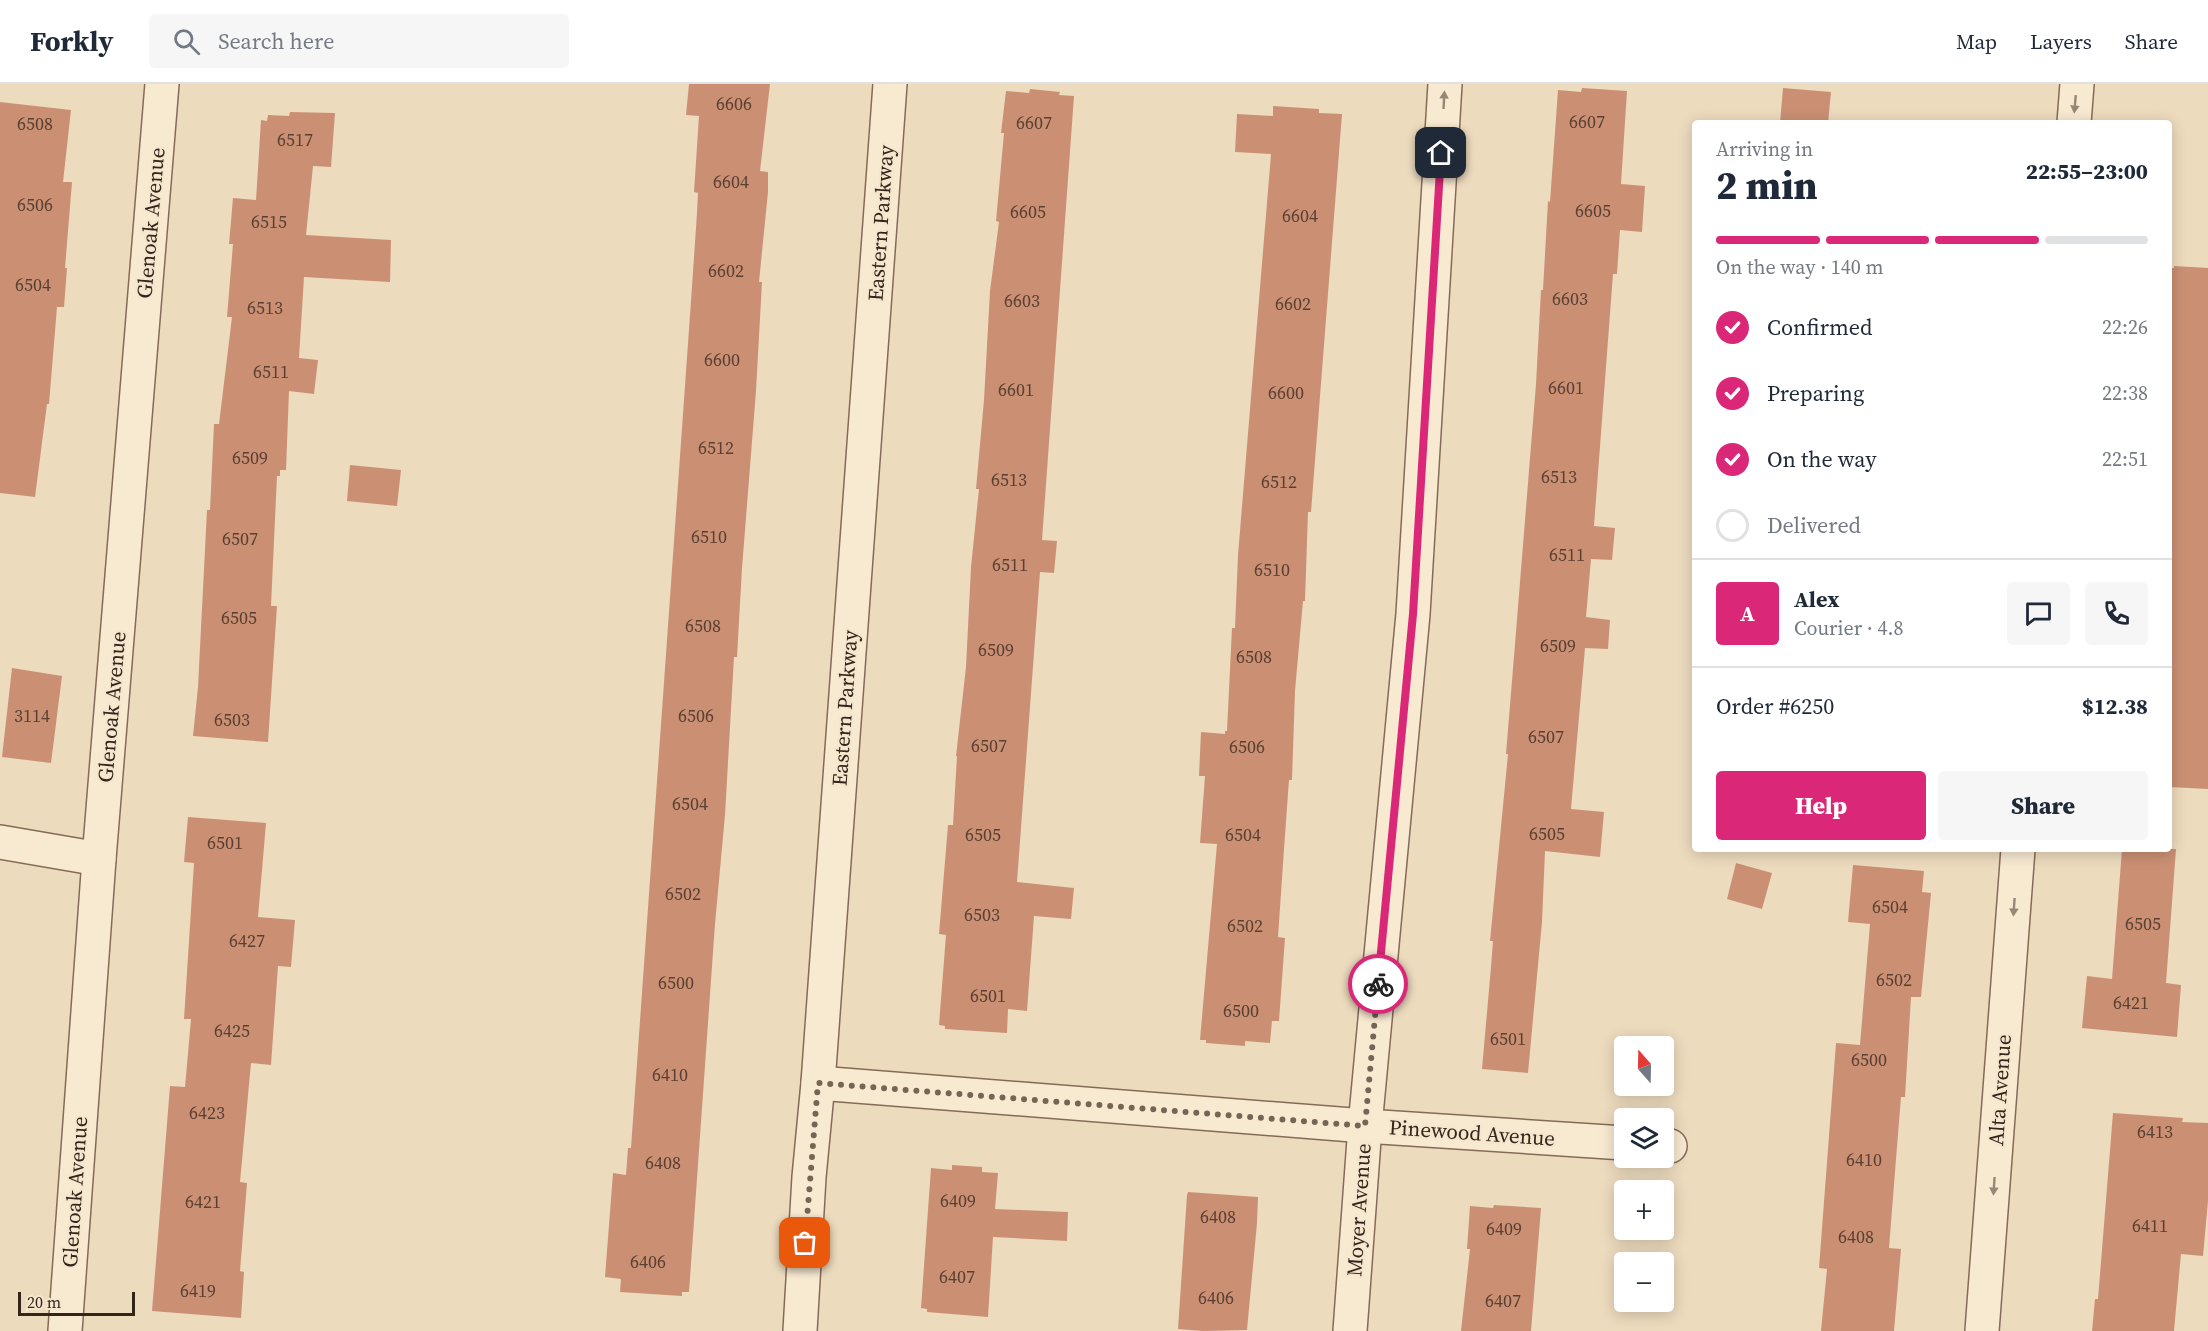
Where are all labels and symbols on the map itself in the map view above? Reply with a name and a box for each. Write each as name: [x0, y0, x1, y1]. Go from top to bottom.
house number: 6606: [716, 91, 752, 116]
one-way arrow: [1440, 91, 1449, 110]
one-way arrow: [2071, 94, 2080, 113]
house number: 6607: [1569, 109, 1605, 134]
house number: 6607: [1016, 110, 1052, 135]
house number: 6508: [17, 111, 53, 136]
house number: 6517: [277, 127, 313, 152]
pin: [1415, 127, 1466, 178]
street label: Eastern Parkway: [861, 144, 900, 302]
street label: Glenoak Avenue: [129, 146, 172, 300]
house number: 6604: [713, 169, 749, 194]
house number: 6506: [17, 192, 53, 217]
house number: 6605: [1575, 198, 1611, 223]
house number: 6605: [1010, 199, 1046, 224]
house number: 6604: [1282, 203, 1318, 228]
house number: 6515: [251, 209, 287, 234]
house number: 6602: [708, 258, 744, 283]
house number: 6504: [15, 272, 51, 297]
house number: 6603: [1552, 286, 1588, 311]
house number: 6603: [1004, 288, 1040, 313]
house number: 6602: [1275, 291, 1311, 316]
house number: 6513: [247, 295, 283, 320]
house number: 6600: [704, 347, 740, 372]
house number: 6511: [253, 359, 289, 384]
house number: 6601: [1548, 375, 1584, 400]
house number: 6601: [998, 377, 1034, 402]
house number: 6600: [1268, 380, 1304, 405]
house number: 6512: [698, 435, 734, 460]
house number: 6509: [232, 445, 268, 470]
house number: 6513: [1541, 464, 1577, 489]
house number: 6513: [991, 467, 1027, 492]
house number: 6512: [1261, 469, 1297, 494]
house number: 6510: [691, 524, 727, 549]
house number: 6507: [222, 526, 258, 551]
house number: 6511: [1549, 542, 1585, 567]
house number: 6511: [992, 552, 1028, 577]
house number: 6510: [1254, 557, 1290, 582]
house number: 6505: [221, 605, 257, 630]
house number: 6508: [685, 613, 721, 638]
street label: Eastern Parkway: [825, 629, 864, 787]
street label: Glenoak Avenue: [90, 630, 133, 784]
house number: 6509: [1540, 633, 1576, 658]
house number: 6509: [978, 637, 1014, 662]
house number: 6508: [1236, 644, 1272, 669]
house number: 3114: [14, 703, 50, 728]
house number: 6506: [678, 703, 714, 728]
house number: 6503: [214, 707, 250, 732]
house number: 6507: [1528, 724, 1564, 749]
house number: 6507: [971, 733, 1007, 758]
house number: 6506: [1229, 734, 1265, 759]
house number: 6504: [672, 791, 708, 816]
house number: 6505: [1529, 821, 1565, 846]
house number: 6505: [965, 822, 1001, 847]
house number: 6504: [1225, 822, 1261, 847]
house number: 6501: [207, 830, 243, 855]
house number: 6502: [665, 881, 701, 906]
house number: 6504: [1872, 894, 1908, 919]
one-way arrow: [2009, 898, 2018, 917]
house number: 6503: [964, 902, 1000, 927]
house number: 6505: [2125, 911, 2161, 936]
house number: 6502: [1227, 913, 1263, 938]
house number: 6427: [229, 928, 265, 953]
courier: [1348, 954, 1408, 1014]
house number: 6502: [1876, 967, 1912, 992]
house number: 6500: [658, 970, 694, 995]
house number: 6501: [970, 983, 1006, 1008]
house number: 6421: [2113, 990, 2149, 1015]
house number: 6500: [1223, 998, 1259, 1023]
house number: 6425: [214, 1018, 250, 1043]
house number: 6501: [1490, 1026, 1526, 1051]
street label: Alta Avenue: [1981, 1033, 2018, 1147]
north arrow: [1614, 1036, 1674, 1096]
house number: 6500: [1851, 1047, 1887, 1072]
house number: 6410: [652, 1062, 688, 1087]
house number: 6423: [189, 1100, 225, 1125]
street label: Pinewood Avenue: [1388, 1112, 1556, 1153]
street label: Glenoak Avenue: [55, 1115, 94, 1269]
house number: 6413: [2137, 1119, 2173, 1144]
street label: Moyer Avenue: [1339, 1142, 1378, 1278]
house number: 6410: [1846, 1147, 1882, 1172]
house number: 6408: [645, 1150, 681, 1175]
one-way arrow: [1989, 1176, 1998, 1195]
house number: 6409: [940, 1188, 976, 1213]
house number: 6421: [185, 1189, 221, 1214]
house number: 6408: [1200, 1204, 1236, 1229]
house number: 6411: [2132, 1213, 2168, 1238]
house number: 6409: [1486, 1216, 1522, 1241]
pin: [779, 1217, 830, 1268]
house number: 6408: [1838, 1224, 1874, 1249]
house number: 6406: [630, 1249, 666, 1274]
house number: 6407: [939, 1264, 975, 1289]
house number: 6419: [180, 1278, 216, 1303]
house number: 6406: [1198, 1285, 1234, 1310]
house number: 6407: [1485, 1288, 1521, 1313]
scale bar: [18, 1289, 135, 1316]

